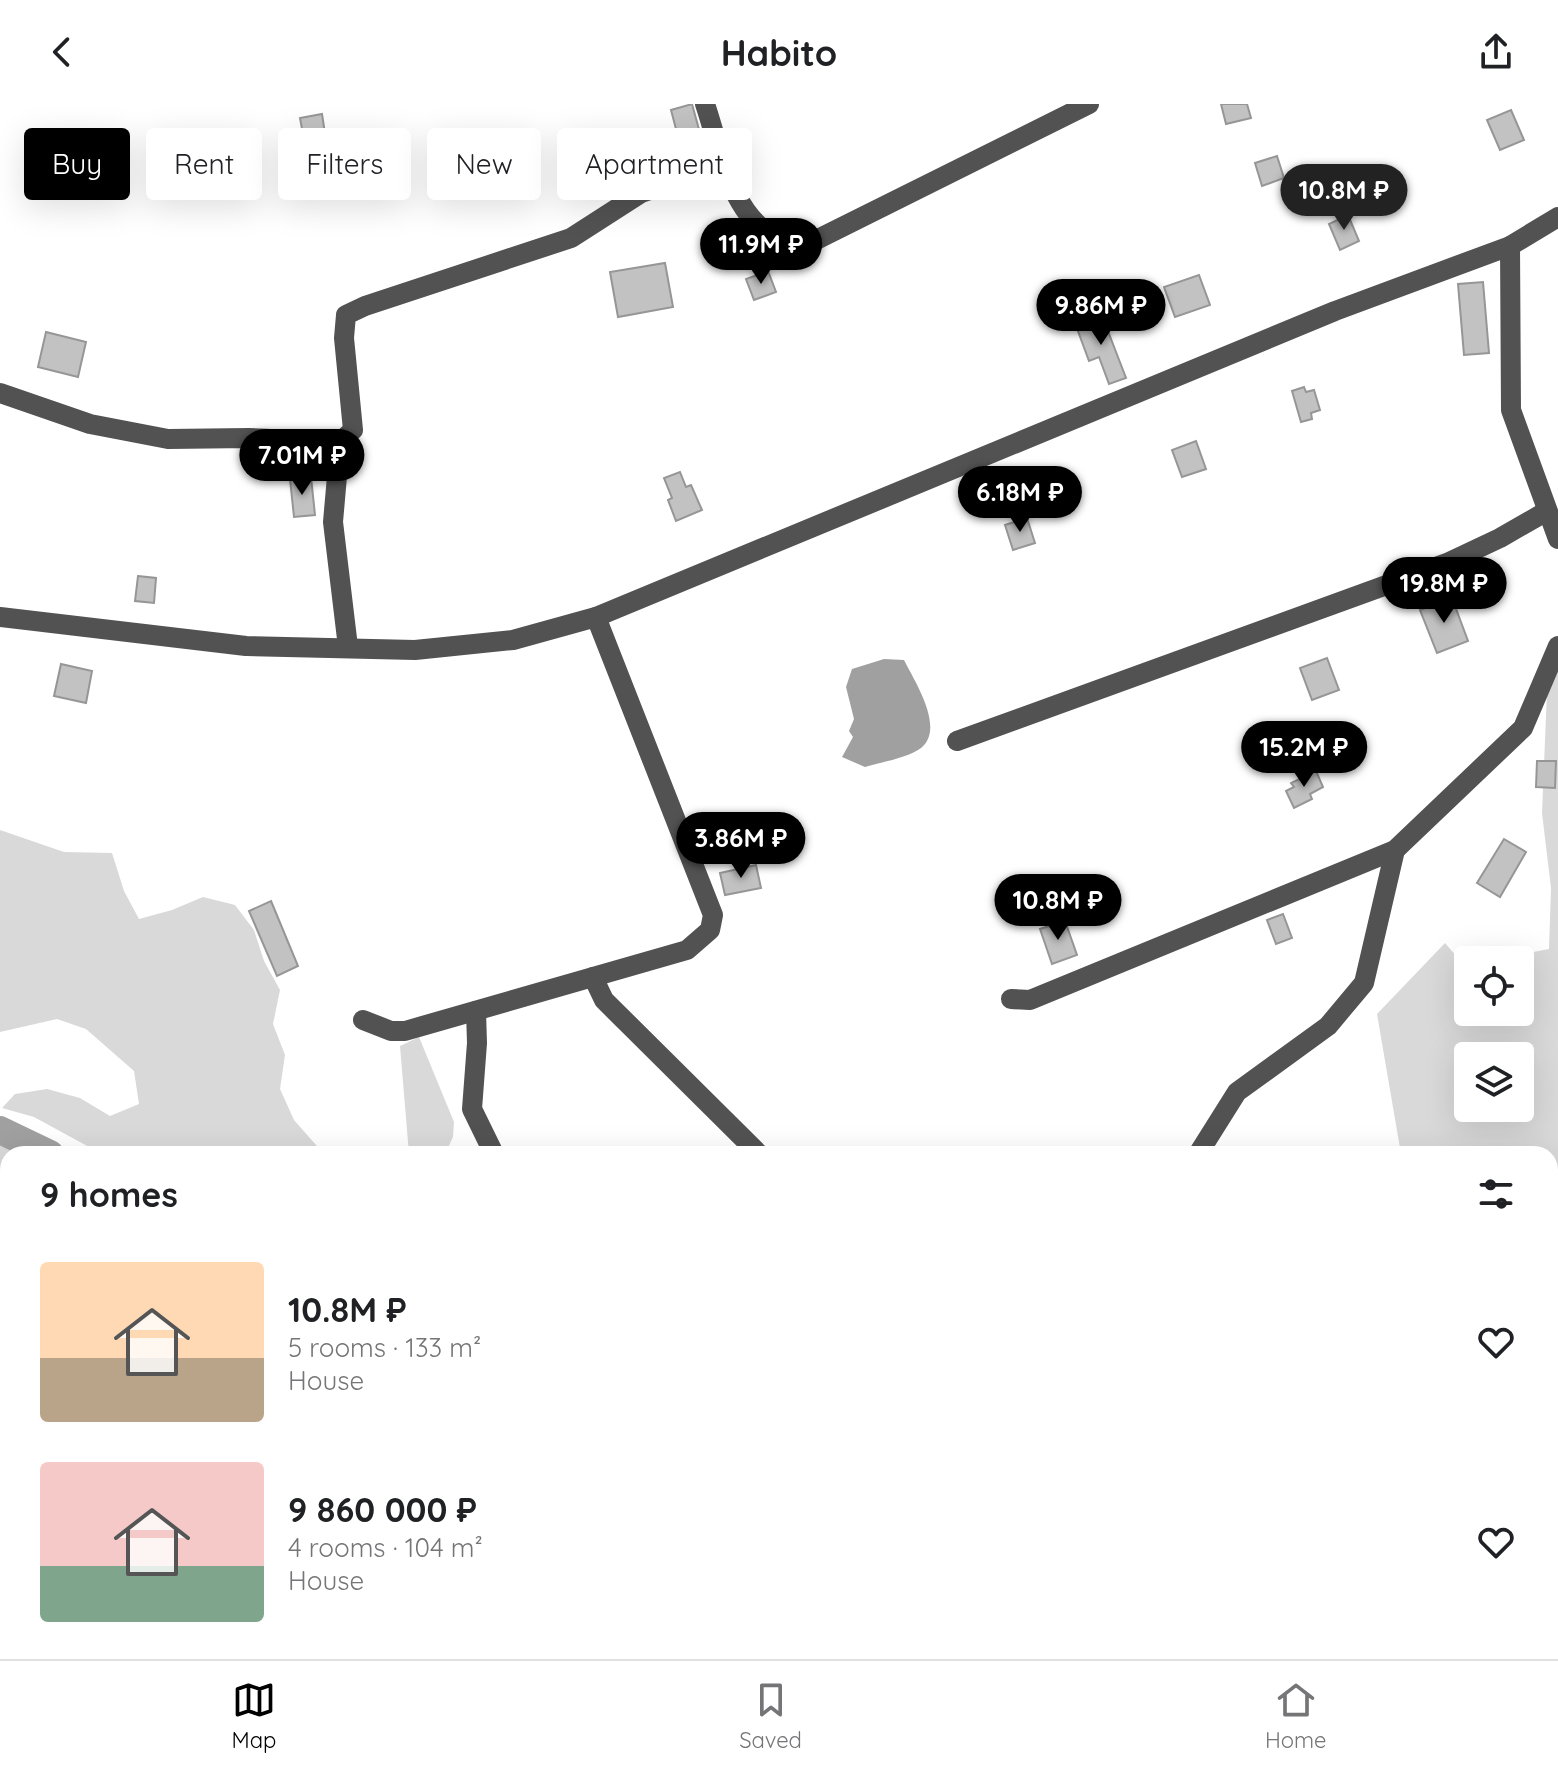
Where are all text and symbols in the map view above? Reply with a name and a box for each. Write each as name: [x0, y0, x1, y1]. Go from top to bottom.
icon: back: [40, 30, 84, 74]
text: Habito: [721, 30, 837, 75]
icon: share: [1474, 30, 1518, 74]
chip: Buy: [24, 128, 130, 200]
chip: Rent: [146, 128, 262, 200]
chip: Filters: [278, 128, 411, 200]
chip: New: [427, 128, 541, 200]
chip: Apartment: [557, 128, 752, 200]
pin: 10.8M ₽: [1270, 164, 1418, 232]
text: 10.8M ₽: [1298, 173, 1390, 206]
pin: 11.9M ₽: [687, 218, 835, 286]
text: 11.9M ₽: [718, 227, 804, 260]
pin: 9.86M ₽: [1027, 279, 1175, 347]
text: 9.86M ₽: [1054, 288, 1148, 321]
pin: 7.01M ₽: [228, 429, 376, 497]
text: 7.01M ₽: [257, 438, 347, 471]
pin: 6.18M ₽: [946, 466, 1094, 534]
text: 6.18M ₽: [976, 475, 1064, 508]
pin: 19.8M ₽: [1370, 557, 1518, 625]
text: 19.8M ₽: [1400, 566, 1488, 599]
pin: 15.2M ₽: [1230, 721, 1378, 789]
text: 15.2M ₽: [1259, 730, 1349, 763]
pin: 3.86M ₽: [667, 812, 815, 880]
text: 3.86M ₽: [694, 821, 788, 854]
pin: 10.8M ₽: [984, 874, 1132, 942]
text: 10.8M ₽: [1012, 883, 1104, 916]
map controls: [1454, 946, 1534, 1122]
button: locate: [1454, 946, 1534, 1026]
button: layers: [1454, 1042, 1534, 1122]
icon: filters: [1474, 1172, 1518, 1216]
text: 9 homes: [40, 1173, 178, 1216]
text: 10.8M ₽: [288, 1288, 407, 1331]
icon: home: [104, 1294, 200, 1390]
icon: heart: [1474, 1320, 1518, 1364]
text: 5 rooms · 133 m²: [288, 1331, 481, 1364]
text: House: [288, 1364, 364, 1397]
text: 9 860 000 ₽: [288, 1488, 477, 1531]
icon: home: [104, 1494, 200, 1590]
icon: heart: [1474, 1520, 1518, 1564]
text: 4 rooms · 104 m²: [288, 1531, 483, 1564]
text: House: [288, 1564, 364, 1597]
tab: Map: [231, 1678, 276, 1754]
tab: Saved: [739, 1678, 802, 1754]
tab: Home: [1265, 1678, 1327, 1754]

